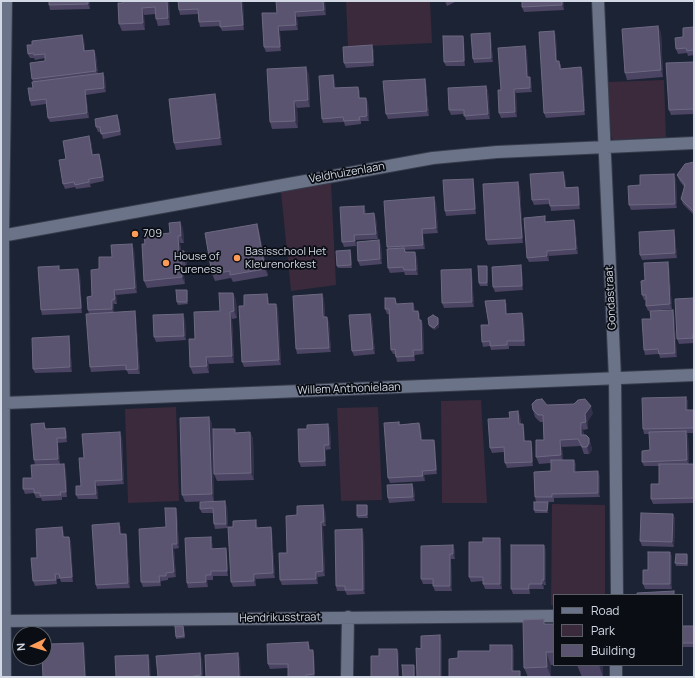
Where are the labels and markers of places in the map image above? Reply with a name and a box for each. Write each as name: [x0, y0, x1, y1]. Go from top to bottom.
place label: 709: [143, 227, 162, 241]
marker: 709: [130, 229, 140, 239]
place label: Basisschool Het Kleurenorkest: [245, 245, 327, 271]
place label: House of Pureness: [174, 250, 222, 276]
marker: Basisschool Het Kleurenorkest: [232, 253, 242, 263]
marker: House of Pureness: [161, 258, 171, 268]

